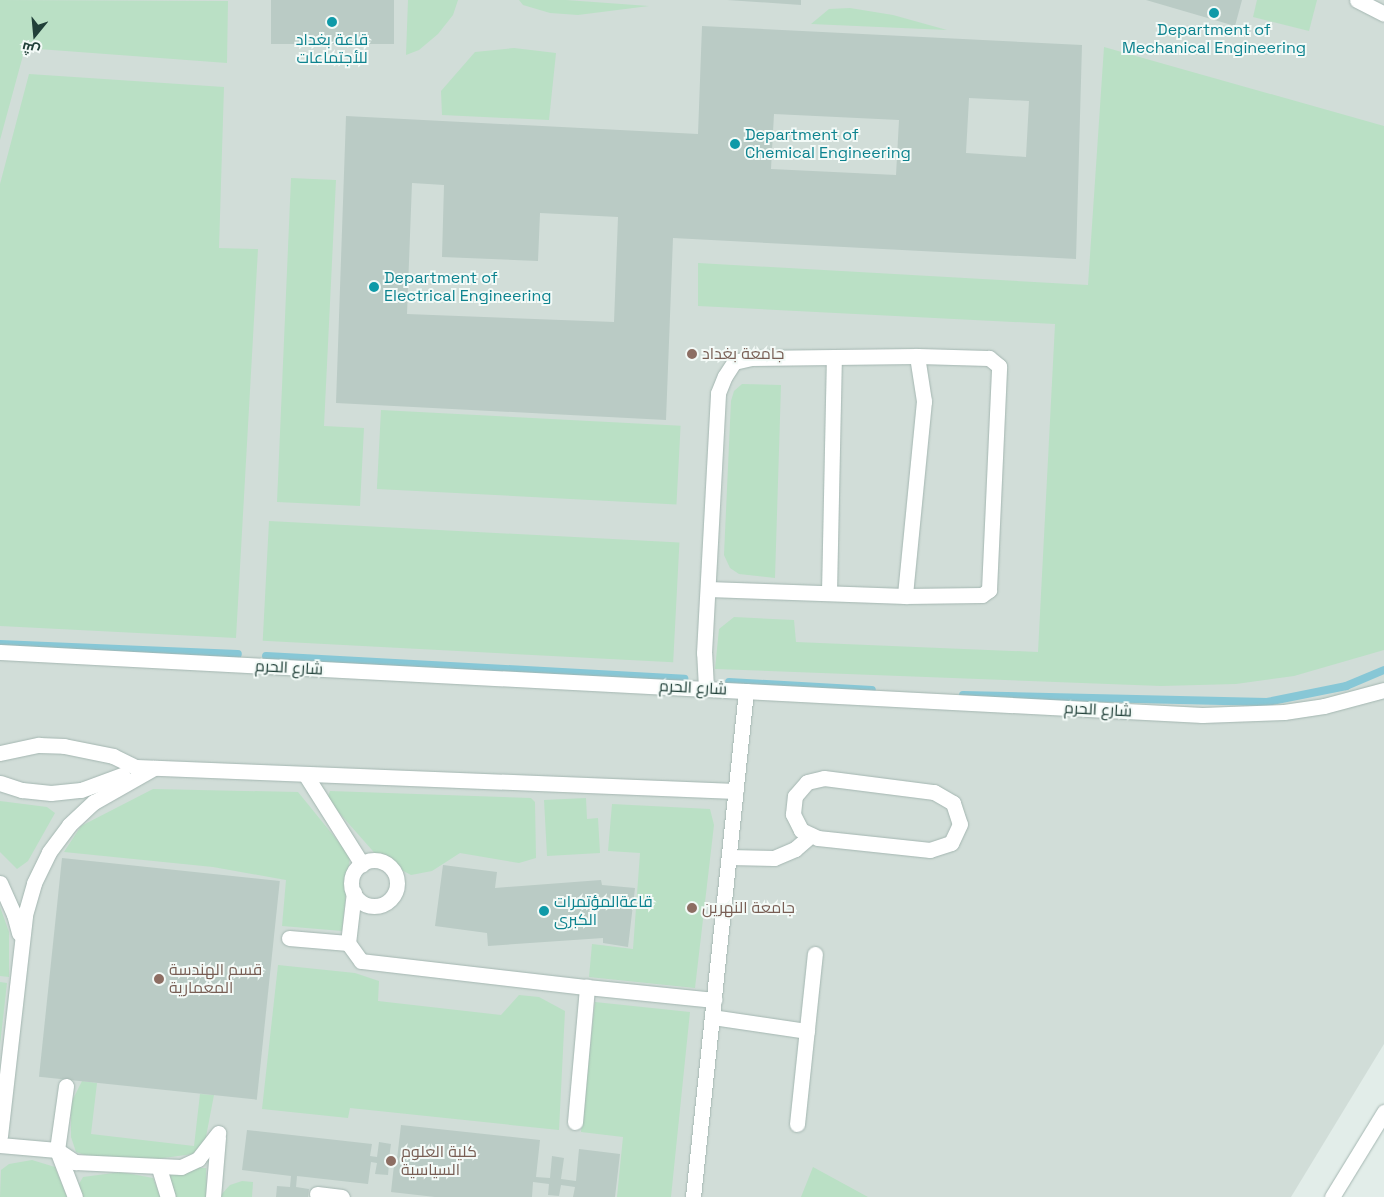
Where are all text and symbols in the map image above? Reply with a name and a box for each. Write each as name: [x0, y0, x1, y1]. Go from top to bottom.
marker: Department of Mechanical Engineering: [1208, 7, 1220, 19]
north arrow: [10, 10, 60, 60]
marker: قاعة بغداد للأجتماعات: [326, 16, 338, 28]
place label: Department of Mechanical Engineering: [1122, 20, 1306, 58]
place label: قاعة بغداد للأجتماعات: [296, 30, 368, 68]
text: ش: [19, 38, 42, 61]
place label: Department of Chemical Engineering: [745, 125, 911, 163]
marker: Department of Chemical Engineering: [729, 138, 741, 150]
place label: Department of Electrical Engineering: [384, 268, 552, 306]
marker: Department of Electrical Engineering: [368, 281, 380, 293]
place label: جامعة بغداد: [702, 344, 784, 364]
marker: جامعة بغداد: [686, 348, 698, 360]
street label: شارع الحرم: [254, 657, 324, 679]
street label: شارع الحرم: [658, 677, 728, 699]
street label: شارع الحرم: [1063, 699, 1133, 721]
place label: قاعةالمؤتمرات الكبرى: [554, 892, 653, 930]
place label: جامعة النهرين: [702, 898, 795, 918]
marker: جامعة النهرين: [686, 902, 698, 914]
marker: قاعةالمؤتمرات الكبرى: [538, 905, 550, 917]
place label: قسم الهندسة المعمارية: [169, 960, 262, 998]
marker: قسم الهندسة المعمارية: [153, 973, 165, 985]
place label: كلية العلوم السياسية: [401, 1142, 477, 1180]
marker: كلية العلوم السياسية: [385, 1155, 397, 1167]

